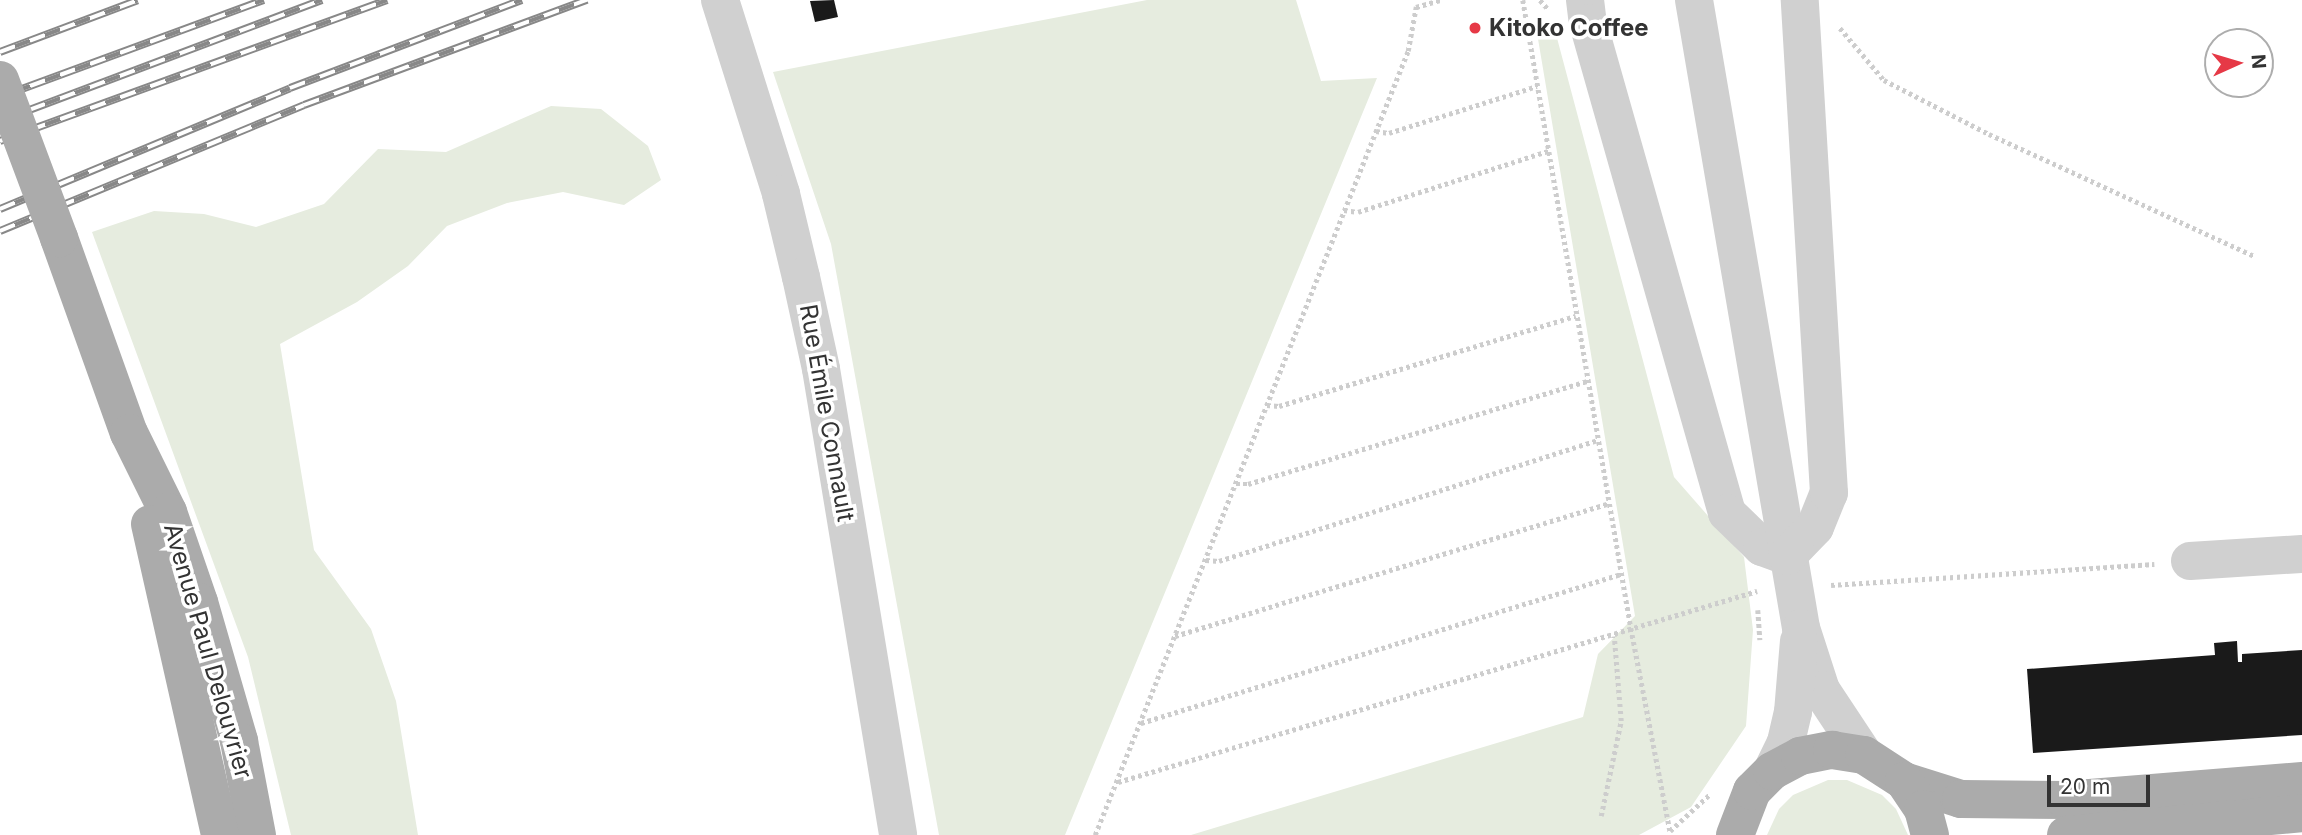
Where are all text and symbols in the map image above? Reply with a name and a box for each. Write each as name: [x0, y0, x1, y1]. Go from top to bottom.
place label: Kitoko Coffee: [1489, 14, 1649, 42]
marker: Kitoko Coffee: [1467, 20, 1483, 36]
north arrow: [2204, 28, 2274, 98]
text: N: [2246, 54, 2270, 70]
street label: Rue Émile Connault: [794, 302, 860, 524]
street label: Avenue Paul Delouvrier: [158, 520, 258, 782]
scale bar: [2050, 762, 2153, 806]
text: 20 m: [2060, 774, 2110, 799]

